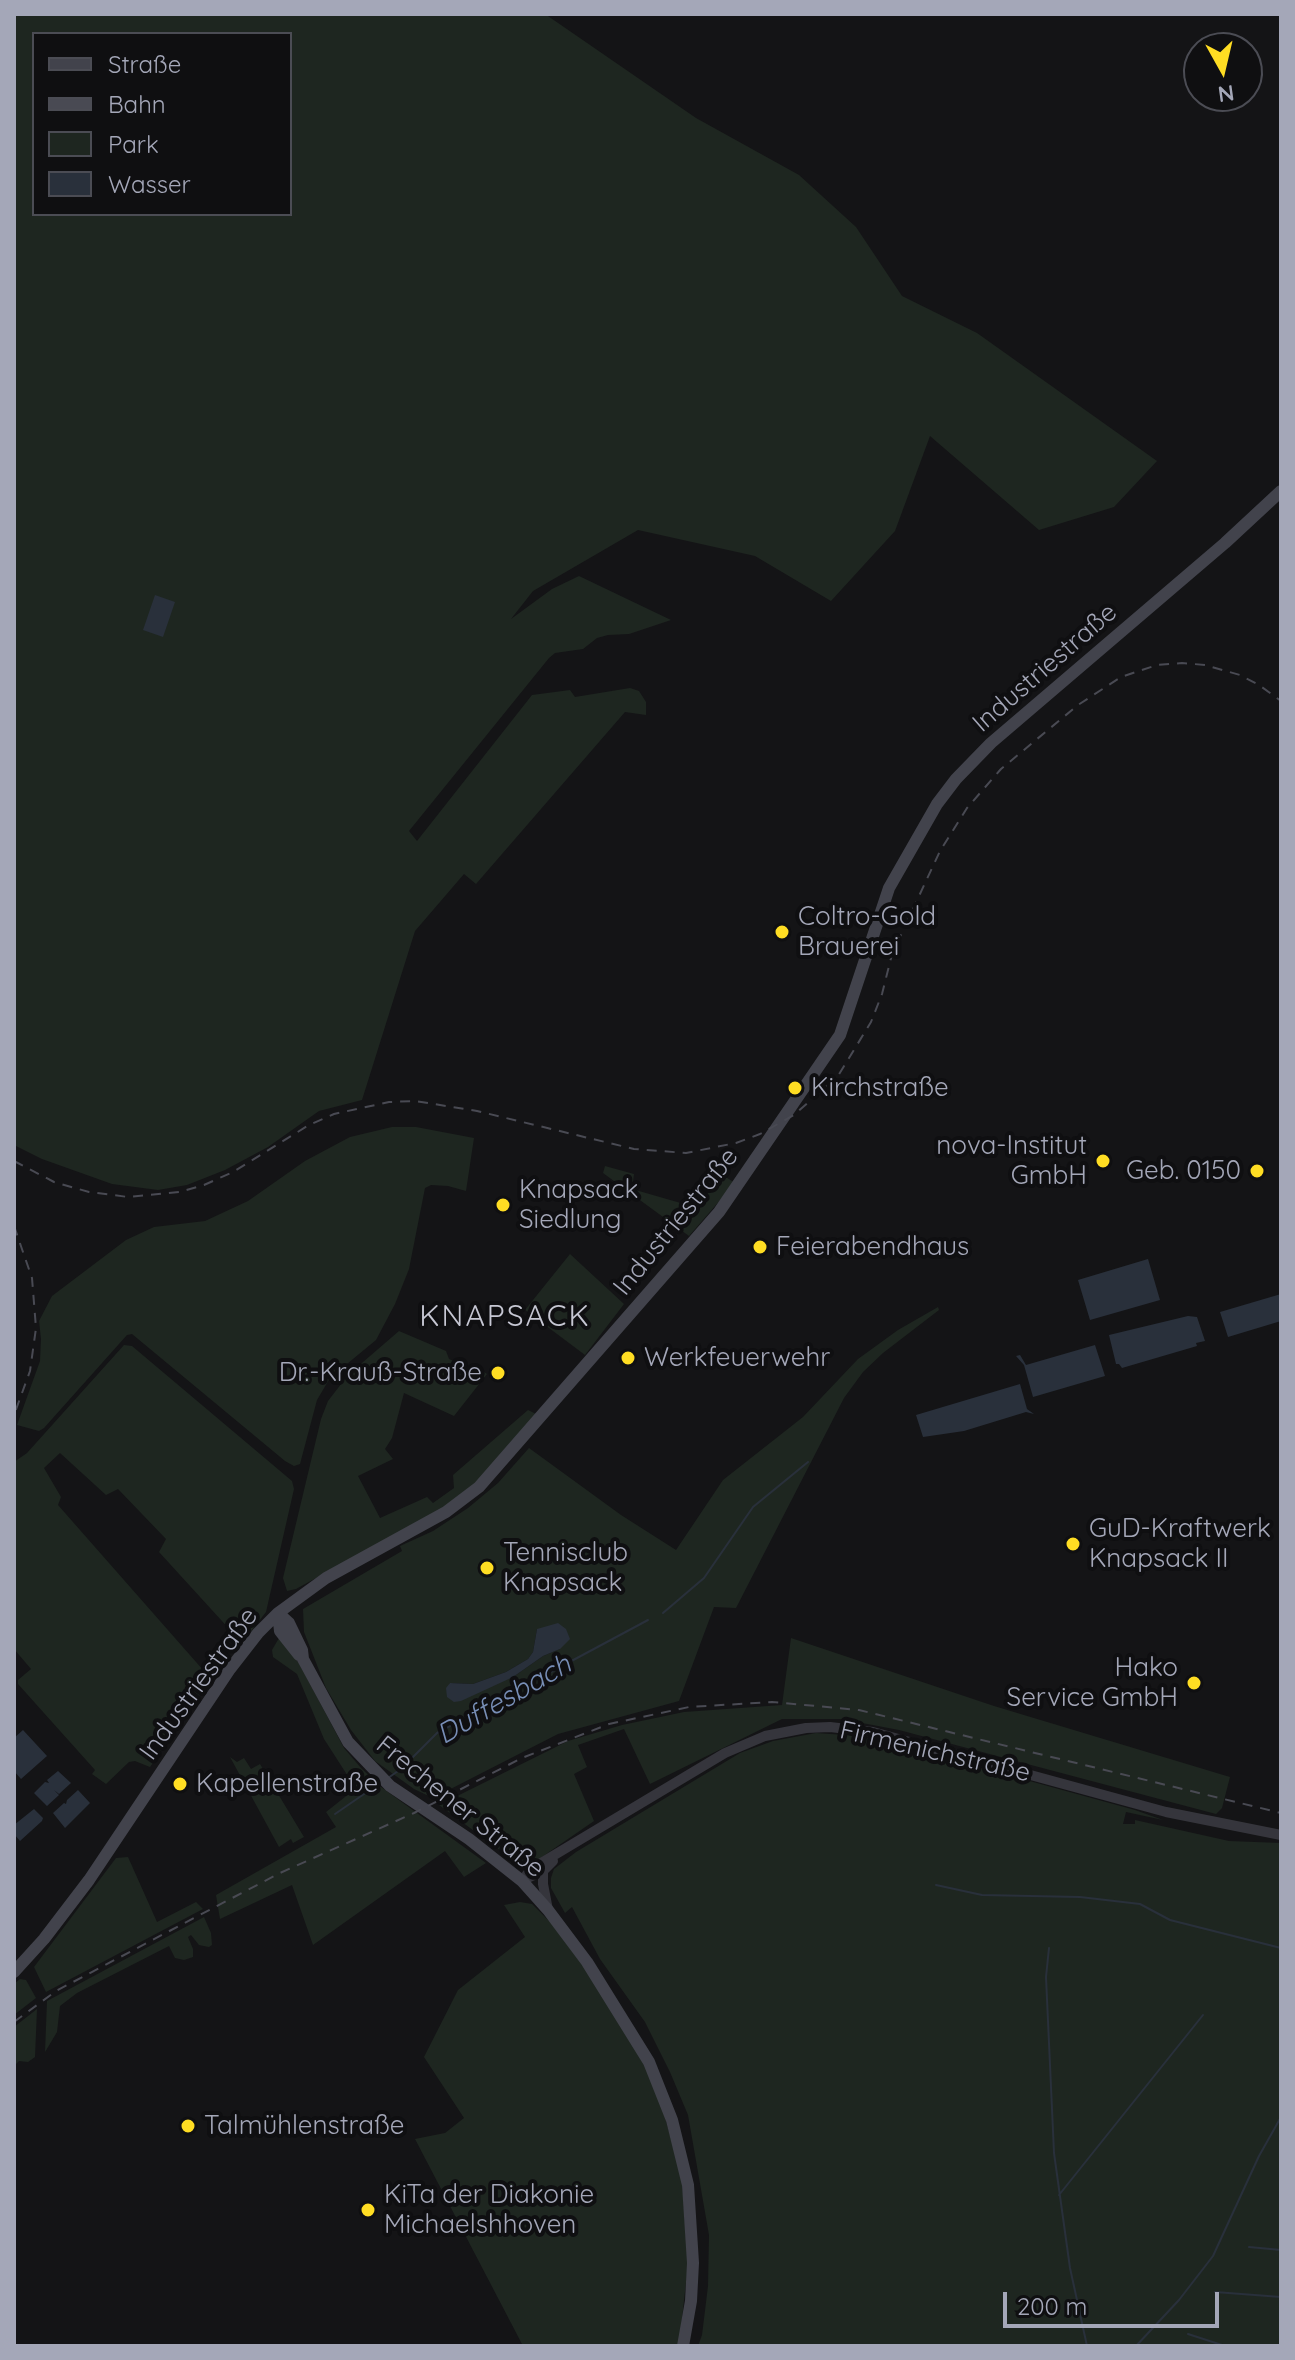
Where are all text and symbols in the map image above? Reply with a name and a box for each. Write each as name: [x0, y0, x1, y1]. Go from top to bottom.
legend: [32, 32, 292, 216]
north arrow: [1183, 32, 1263, 112]
text: Straße: [108, 49, 181, 79]
text: N: [1216, 79, 1236, 109]
text: Bahn: [108, 89, 166, 119]
text: Park: [108, 129, 159, 159]
text: Wasser: [108, 169, 191, 199]
street label: Industriestraße: [967, 597, 1123, 739]
place label: Coltro-Gold Brauerei: [798, 901, 936, 962]
marker: Coltro-Gold Brauerei: [773, 923, 791, 941]
place label: Kirchstraße: [811, 1072, 949, 1104]
marker: Kirchstraße: [786, 1079, 804, 1097]
place label: nova-Institut GmbH: [936, 1130, 1087, 1192]
street label: Industriestraße: [607, 1142, 745, 1302]
marker: nova-Institut GmbH: [1094, 1152, 1112, 1170]
place label: Geb. 0150: [1126, 1155, 1241, 1187]
marker: Geb. 0150: [1248, 1162, 1266, 1180]
place label: Knapsack Siedlung: [519, 1174, 638, 1236]
marker: Knapsack Siedlung: [494, 1196, 512, 1214]
place label: Feierabendhaus: [776, 1231, 969, 1263]
marker: Feierabendhaus: [751, 1238, 769, 1256]
district label: KNAPSACK: [419, 1299, 591, 1335]
place label: Werkfeuerwehr: [644, 1342, 830, 1374]
marker: Werkfeuerwehr: [619, 1349, 637, 1367]
place label: Dr.-Krauß-Straße: [279, 1357, 482, 1389]
marker: Dr.-Krauß-Straße: [489, 1364, 507, 1382]
place label: GuD-Kraftwerk Knapsack II: [1089, 1513, 1271, 1574]
marker: GuD-Kraftwerk Knapsack II: [1064, 1535, 1082, 1553]
place label: Tennisclub Knapsack: [503, 1537, 628, 1598]
marker: Tennisclub Knapsack: [478, 1559, 496, 1577]
street label: Industriestraße: [133, 1602, 265, 1766]
water label: Duffesbach: [431, 1648, 577, 1752]
place label: Hako Service GmbH: [1007, 1652, 1178, 1714]
marker: Hako Service GmbH: [1185, 1674, 1203, 1692]
street label: Firmenichstraße: [837, 1715, 1033, 1789]
street label: Frechener Straße: [369, 1730, 551, 1884]
place label: Kapellenstraße: [196, 1768, 378, 1800]
marker: Kapellenstraße: [171, 1775, 189, 1793]
place label: Talmühlenstraße: [204, 2110, 404, 2142]
marker: Talmühlenstraße: [179, 2117, 197, 2135]
place label: KiTa der Diakonie Michaelshhoven: [384, 2179, 594, 2240]
marker: KiTa der Diakonie Michaelshhoven: [359, 2201, 377, 2219]
scale bar: [1007, 2276, 1223, 2326]
text: 200 m: [1017, 2291, 1087, 2321]

